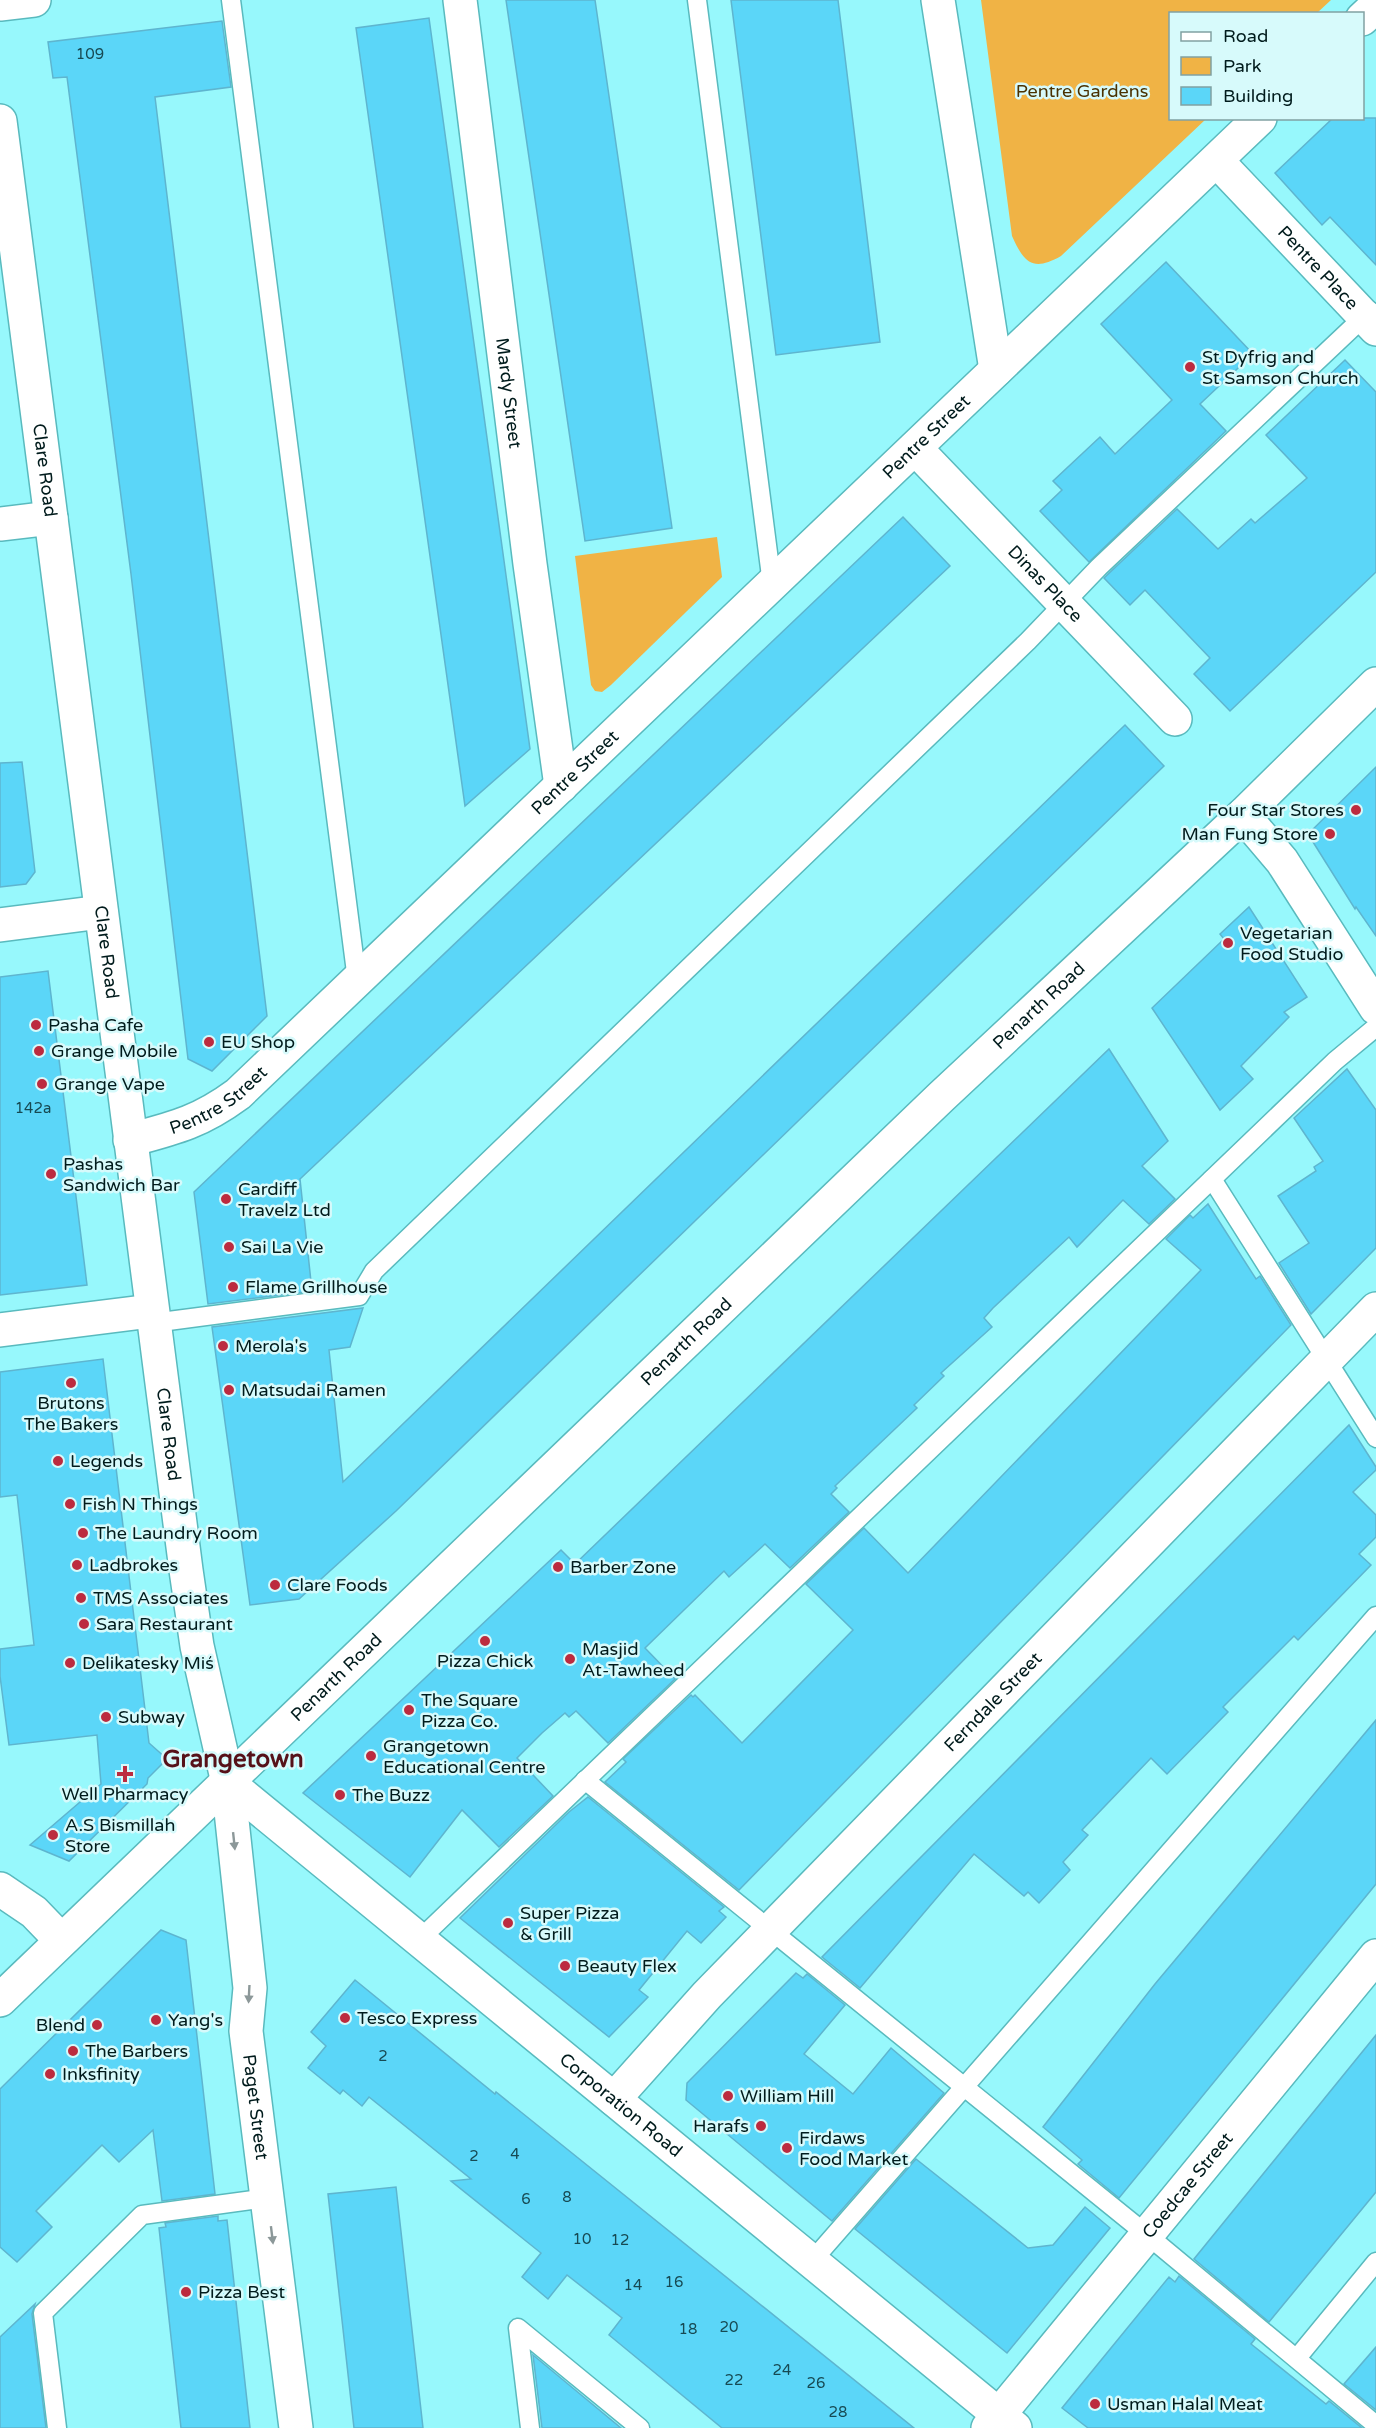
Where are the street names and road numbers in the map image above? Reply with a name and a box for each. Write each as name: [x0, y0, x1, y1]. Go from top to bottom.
street label: Pentre Place: [1273, 221, 1363, 314]
street label: Mardy Street: [491, 336, 527, 450]
street label: Pentre Street: [878, 390, 975, 484]
street label: Clare Road: [28, 422, 62, 518]
street label: Dinas Place: [1003, 540, 1087, 627]
street label: Pentre Street: [526, 725, 623, 819]
street label: Clare Road: [90, 904, 124, 1000]
street label: Penarth Road: [988, 957, 1089, 1054]
street label: Pentre Street: [167, 1061, 272, 1139]
street label: Penarth Road: [636, 1293, 736, 1390]
street label: Clare Road: [152, 1386, 185, 1482]
street label: Penarth Road: [286, 1629, 386, 1726]
street label: Ferndale Street: [939, 1647, 1046, 1756]
street label: Corporation Road: [555, 2048, 687, 2162]
street label: Paget Street: [238, 2053, 273, 2161]
street label: Coedcae Street: [1137, 2128, 1238, 2243]

